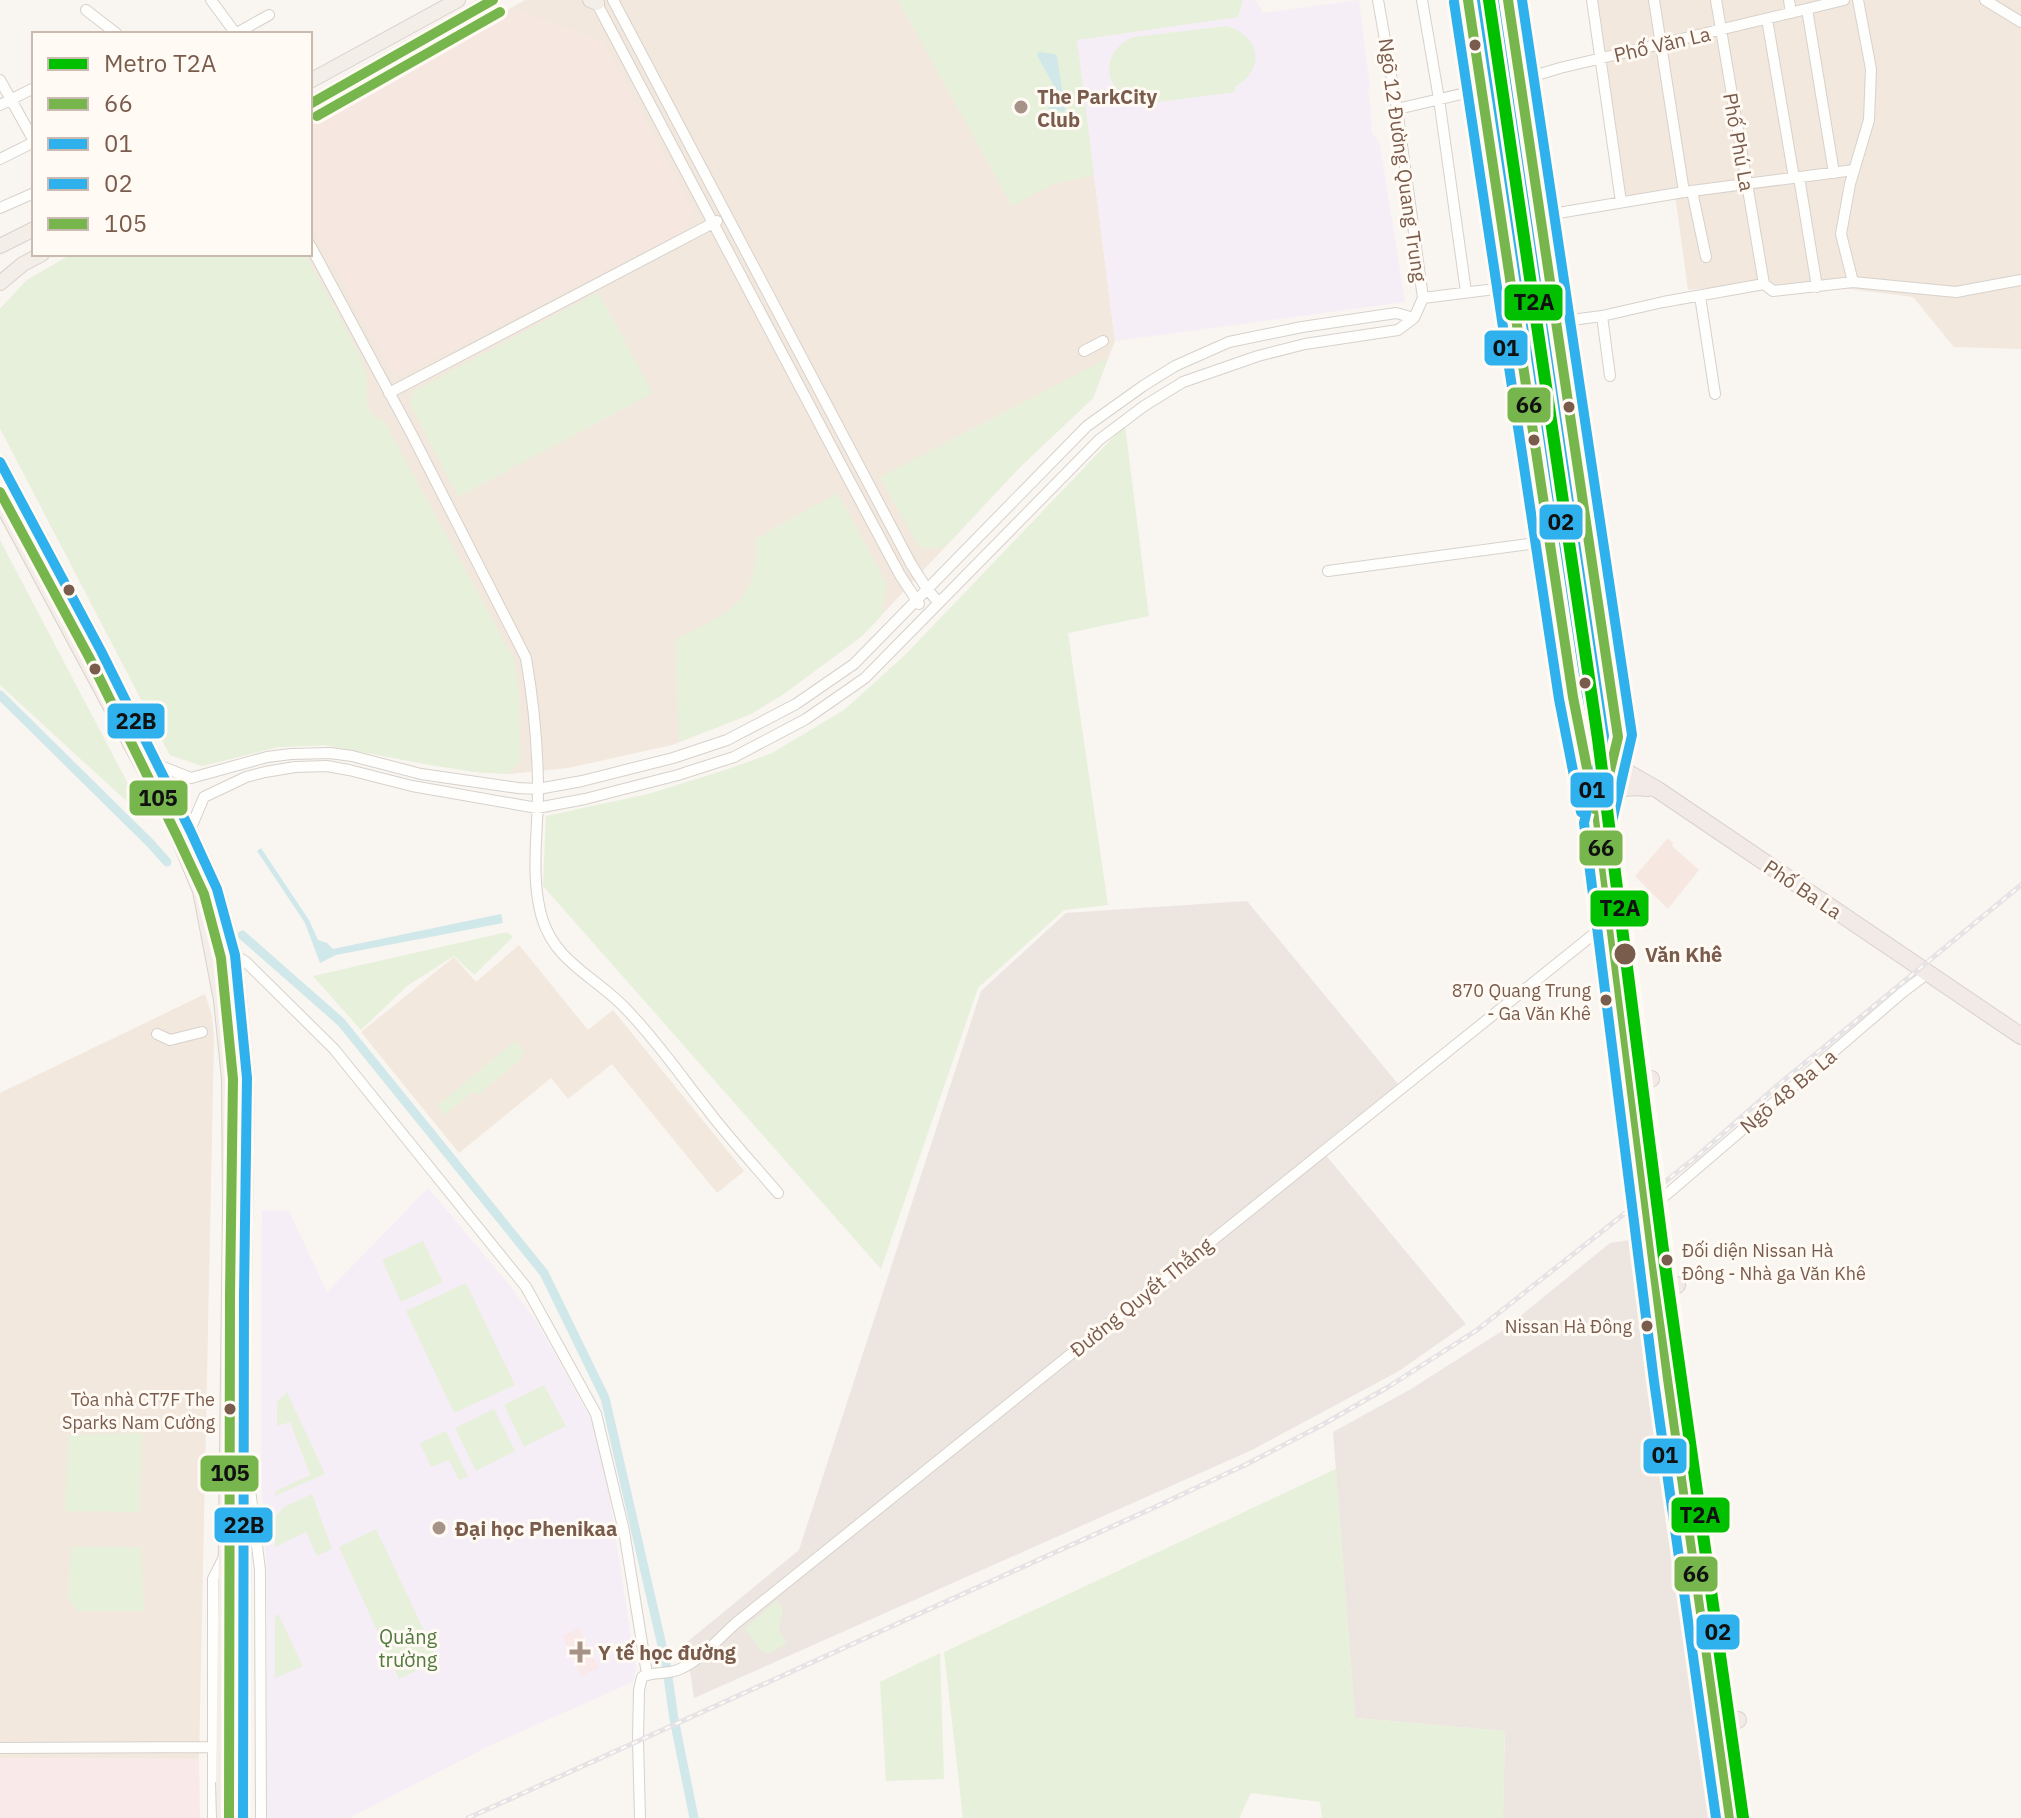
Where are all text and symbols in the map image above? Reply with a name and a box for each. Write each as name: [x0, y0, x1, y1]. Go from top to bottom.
street label: Phố Văn La: [1611, 20, 1713, 68]
legend: [32, 32, 312, 256]
street label: Ngõ 12 Đường Quang Trung: [1373, 36, 1434, 284]
unlabelled marker: [1467, 37, 1483, 53]
text: Metro T2A: [104, 47, 216, 79]
place label: The ParkCity Club: [1037, 83, 1158, 133]
text: 66: [104, 87, 133, 119]
street label: Phố Phú La: [1717, 91, 1761, 194]
marker: The ParkCity Club: [1012, 98, 1030, 116]
text: 01: [104, 127, 133, 159]
text: 02: [104, 167, 133, 199]
text: 105: [104, 207, 147, 239]
line badge: T2A: [1503, 283, 1564, 322]
text: T2A: [1513, 287, 1555, 316]
line badge: 01: [1483, 329, 1529, 367]
text: 01: [1493, 333, 1519, 362]
line badge: 66: [1506, 386, 1552, 424]
text: 66: [1516, 390, 1542, 419]
unlabelled marker: [1561, 399, 1577, 415]
unlabelled marker: [1526, 432, 1542, 448]
line badge: 02: [1538, 503, 1584, 541]
text: 02: [1548, 507, 1574, 536]
unlabelled marker: [61, 582, 77, 598]
unlabelled marker: [87, 661, 103, 677]
unlabelled marker: [1577, 675, 1593, 691]
line badge: 22B: [106, 702, 166, 740]
text: 22B: [115, 706, 157, 735]
line badge: 01: [1569, 771, 1615, 809]
text: 01: [1579, 775, 1605, 804]
line badge: 105: [128, 779, 189, 817]
text: 105: [138, 783, 178, 812]
line badge: 66: [1578, 829, 1624, 867]
text: 66: [1588, 833, 1614, 862]
street label: Phố Ba La: [1759, 853, 1848, 925]
line badge: T2A: [1589, 889, 1650, 928]
text: T2A: [1599, 893, 1641, 922]
marker: Văn Khê: [1612, 941, 1638, 967]
place label: Văn Khê: [1645, 941, 1722, 968]
place label: 870 Quang Trung - Ga Văn Khê: [1452, 979, 1591, 1025]
marker: 870 Quang Trung - Ga Văn Khê: [1598, 992, 1614, 1008]
street label: Ngõ 48 Ba La: [1734, 1042, 1842, 1139]
street label: Đường Quyết Thắng: [1064, 1231, 1218, 1363]
place label: Đối diện Nissan Hà Đông - Nhà ga Văn Khê: [1682, 1239, 1866, 1285]
marker: Đối diện Nissan Hà Đông - Nhà ga Văn Khê: [1659, 1252, 1675, 1268]
place label: Nissan Hà Đông: [1505, 1315, 1632, 1338]
marker: Nissan Hà Đông: [1639, 1318, 1655, 1334]
place label: Tòa nhà CT7F The Sparks Nam Cường: [62, 1388, 215, 1434]
marker: Tòa nhà CT7F The Sparks Nam Cường: [222, 1401, 238, 1417]
line badge: 01: [1642, 1437, 1688, 1475]
text: 01: [1652, 1440, 1678, 1469]
line badge: 105: [199, 1454, 260, 1493]
text: 105: [210, 1458, 250, 1487]
line badge: T2A: [1670, 1496, 1731, 1534]
text: T2A: [1679, 1500, 1721, 1529]
line badge: 22B: [213, 1506, 274, 1544]
text: 22B: [223, 1510, 265, 1539]
place label: Đại học Phenikaa: [455, 1515, 617, 1542]
marker: Đại học Phenikaa: [430, 1519, 448, 1537]
line badge: 66: [1673, 1555, 1719, 1593]
text: 66: [1683, 1559, 1709, 1588]
line badge: 02: [1695, 1613, 1741, 1651]
text: 02: [1705, 1617, 1731, 1646]
park label: Quảng trường: [379, 1623, 438, 1673]
place label: Y tế học đường: [598, 1639, 737, 1666]
marker: Y tế học đường: [569, 1641, 591, 1663]

